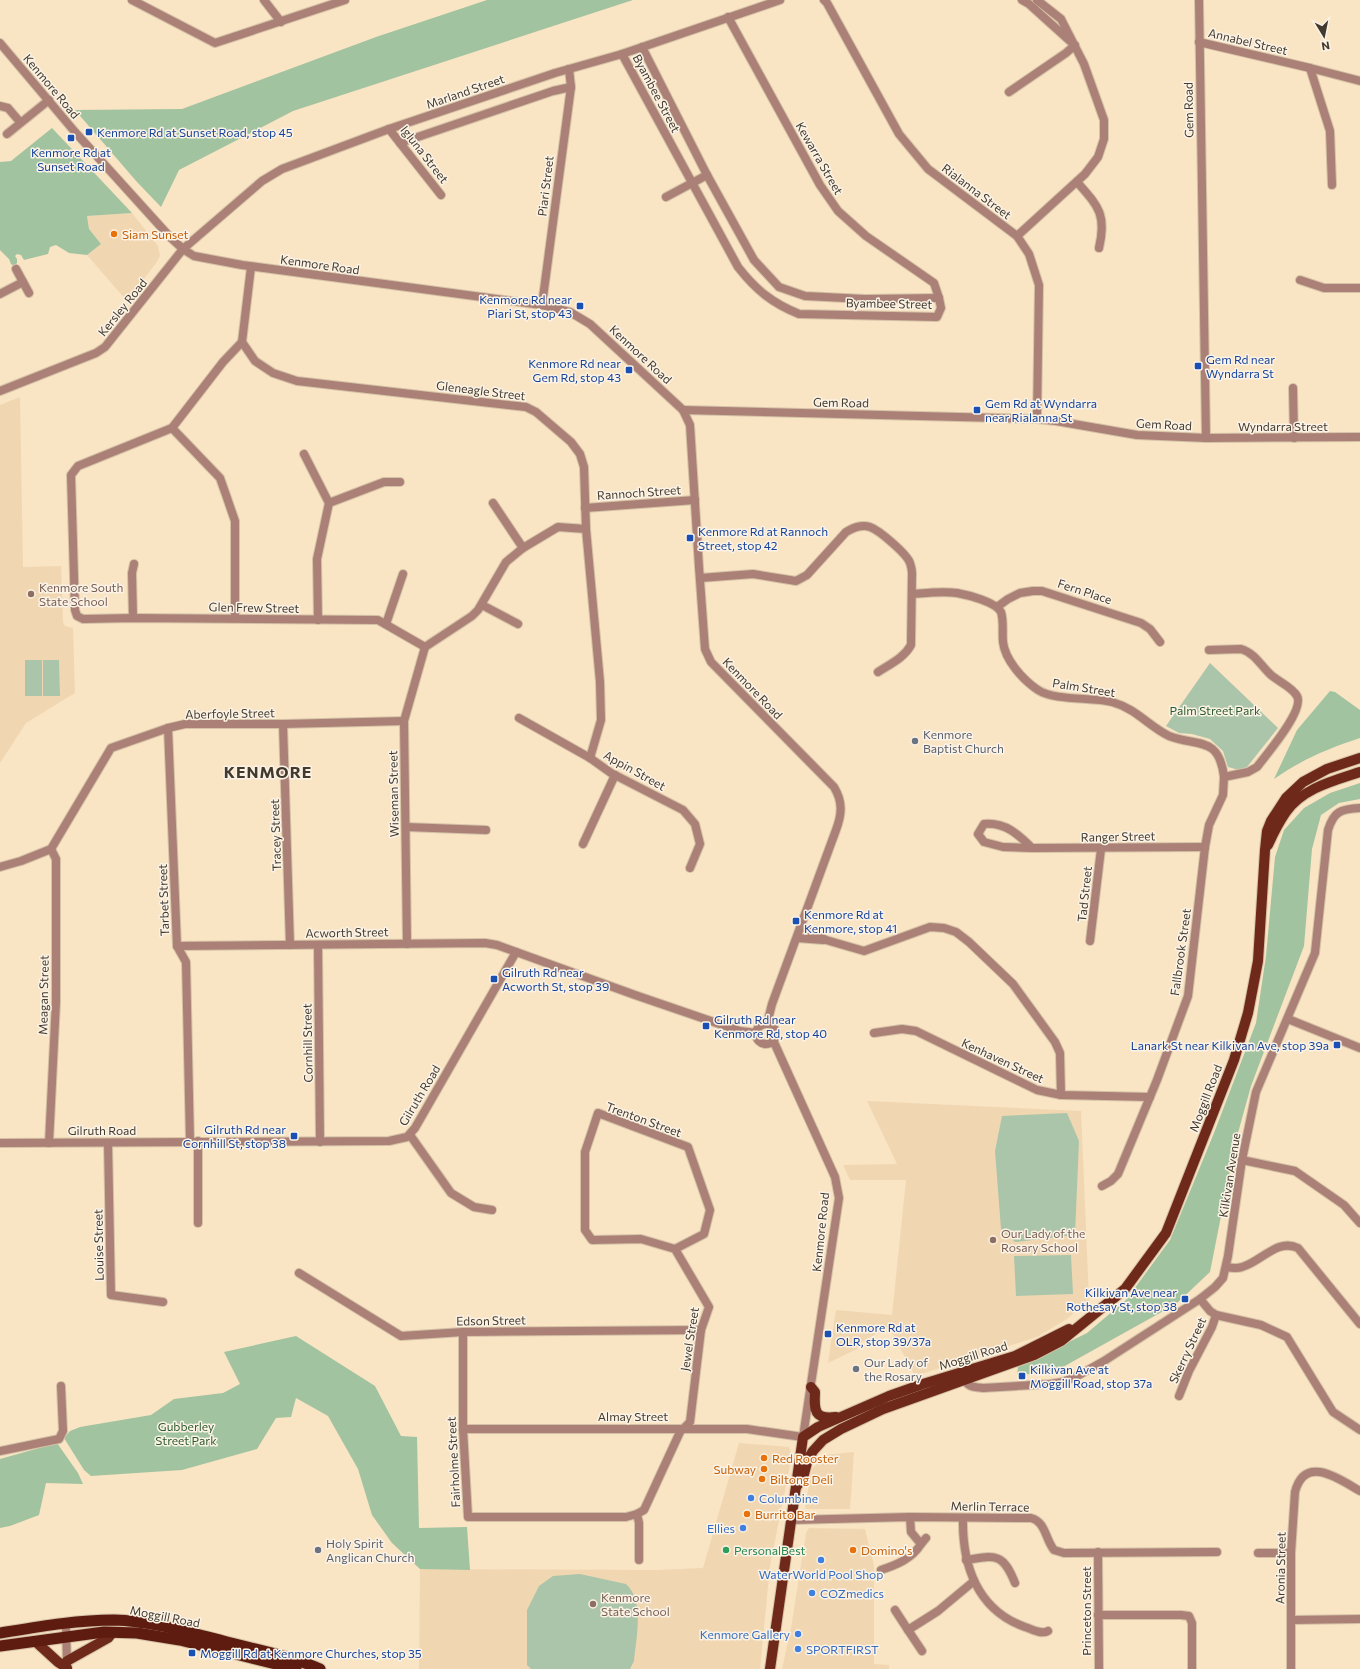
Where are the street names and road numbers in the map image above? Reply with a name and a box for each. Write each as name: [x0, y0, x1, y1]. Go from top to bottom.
street label: Annabel Street: [1207, 25, 1289, 57]
street label: Kenmore Road: [21, 51, 83, 121]
street label: Byambee Street: [631, 52, 684, 135]
street label: Marland Street: [424, 71, 506, 111]
street label: Gem Road: [1181, 82, 1195, 138]
street label: Kewarra Street: [794, 119, 846, 197]
street label: Igluna Street: [398, 123, 452, 186]
street label: Piari Street: [534, 155, 556, 217]
street label: Rialanna Street: [940, 160, 1014, 222]
street label: Kenmore Road: [280, 252, 361, 276]
street label: Kersley Road: [95, 275, 149, 339]
street label: Byambee Street: [846, 295, 932, 311]
street label: Kenmore Road: [607, 322, 675, 386]
street label: Gleneagle Street: [436, 378, 526, 402]
street label: Gem Road: [813, 395, 869, 409]
street label: Gem Road: [1136, 416, 1192, 432]
street label: Wyndarra Street: [1238, 419, 1328, 433]
street label: Rannoch Street: [596, 482, 682, 502]
street label: Fern Place: [1056, 576, 1114, 606]
street label: Glen Frew Street: [209, 599, 300, 615]
street label: Kenmore Road: [720, 654, 786, 722]
street label: Palm Street: [1052, 675, 1117, 699]
street label: Aberfoyle Street: [185, 705, 275, 721]
street label: Appin Street: [602, 747, 668, 793]
street label: Wiseman Street: [385, 750, 401, 838]
street label: Tracey Street: [267, 799, 283, 871]
street label: Ranger Street: [1080, 828, 1156, 844]
street label: Tarbet Street: [155, 864, 171, 936]
street label: Tad Street: [1074, 865, 1094, 923]
street label: Fallbrook Street: [1167, 907, 1193, 996]
street label: Acworth Street: [305, 924, 389, 940]
street label: Meagan Street: [35, 955, 51, 1035]
street label: Cornhill Street: [299, 1003, 315, 1083]
street label: Kenhaven Street: [960, 1035, 1046, 1085]
street label: Gilruth Road: [395, 1062, 443, 1128]
street label: Moggill Road: [1186, 1062, 1224, 1134]
street label: Trenton Street: [604, 1099, 684, 1139]
street label: Gilruth Road: [68, 1123, 136, 1137]
street label: Kilkivan Avenue: [1215, 1132, 1243, 1218]
street label: Kenmore Road: [809, 1192, 831, 1272]
street label: Louise Street: [90, 1209, 106, 1281]
street label: Jewel Street: [677, 1306, 702, 1372]
street label: Edson Street: [456, 1312, 526, 1328]
street label: Skerry Street: [1166, 1315, 1209, 1385]
street label: Moggill Road: [937, 1338, 1009, 1372]
street label: Almay Street: [598, 1409, 668, 1423]
street label: Fairholme Street: [444, 1416, 462, 1508]
street label: Merlin Terrace: [950, 1498, 1030, 1514]
street label: Aronia Street: [1272, 1532, 1288, 1604]
street label: Princeton Street: [1079, 1566, 1093, 1656]
street label: Moggill Road: [129, 1602, 201, 1630]

